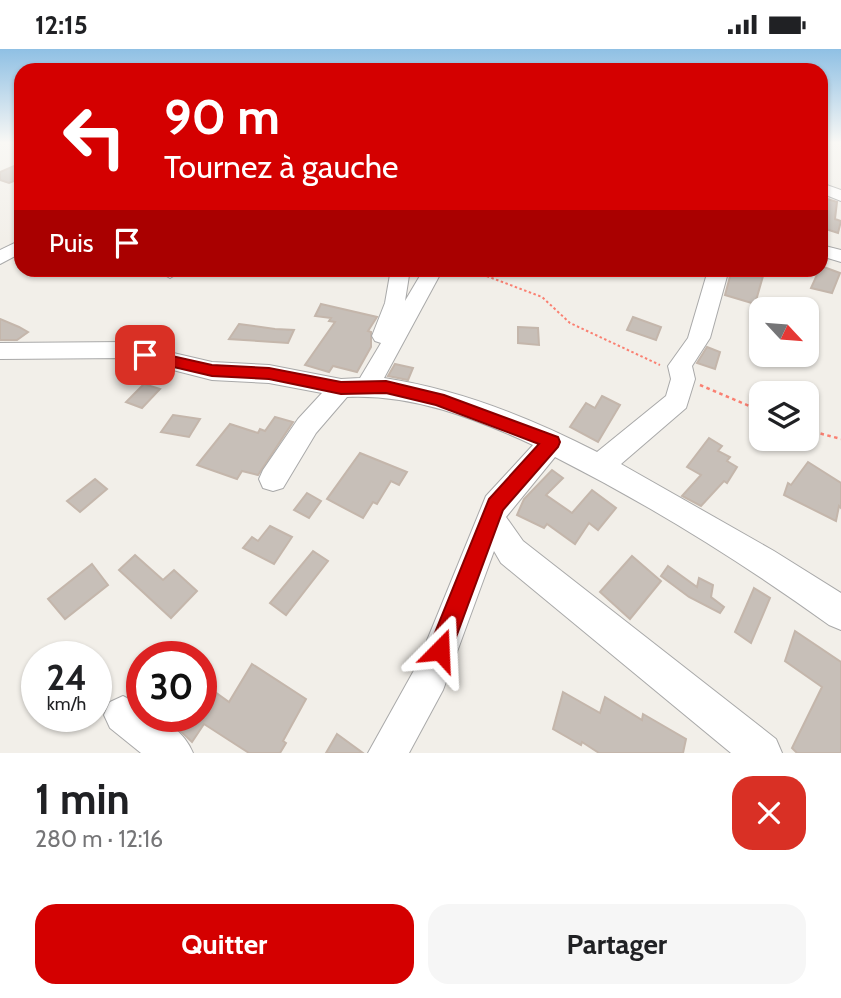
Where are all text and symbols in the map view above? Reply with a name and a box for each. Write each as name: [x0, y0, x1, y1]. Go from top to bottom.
text: 12:15: [35, 9, 88, 41]
text: 90 m: [164, 87, 280, 146]
icon: left: [49, 91, 140, 182]
text: Tournez à gauche: [164, 147, 398, 186]
icon: arrive: [108, 224, 146, 262]
text: Puis: [49, 227, 94, 259]
north arrow: [749, 297, 819, 367]
map controls: [749, 297, 819, 451]
pin: [115, 325, 175, 385]
icon: arrive: [126, 336, 164, 374]
button: layers: [749, 381, 819, 451]
position arrow: [403, 613, 477, 687]
speed limit sign: 30: [126, 641, 217, 732]
text: 24: [46, 656, 87, 699]
text: km/h: [47, 693, 86, 715]
text: 1 min: [35, 773, 130, 825]
button: close: [732, 776, 806, 850]
text: 280 m · 12:16: [35, 825, 163, 853]
button: Quitter: [35, 904, 414, 984]
button: Partager: [428, 904, 806, 984]

